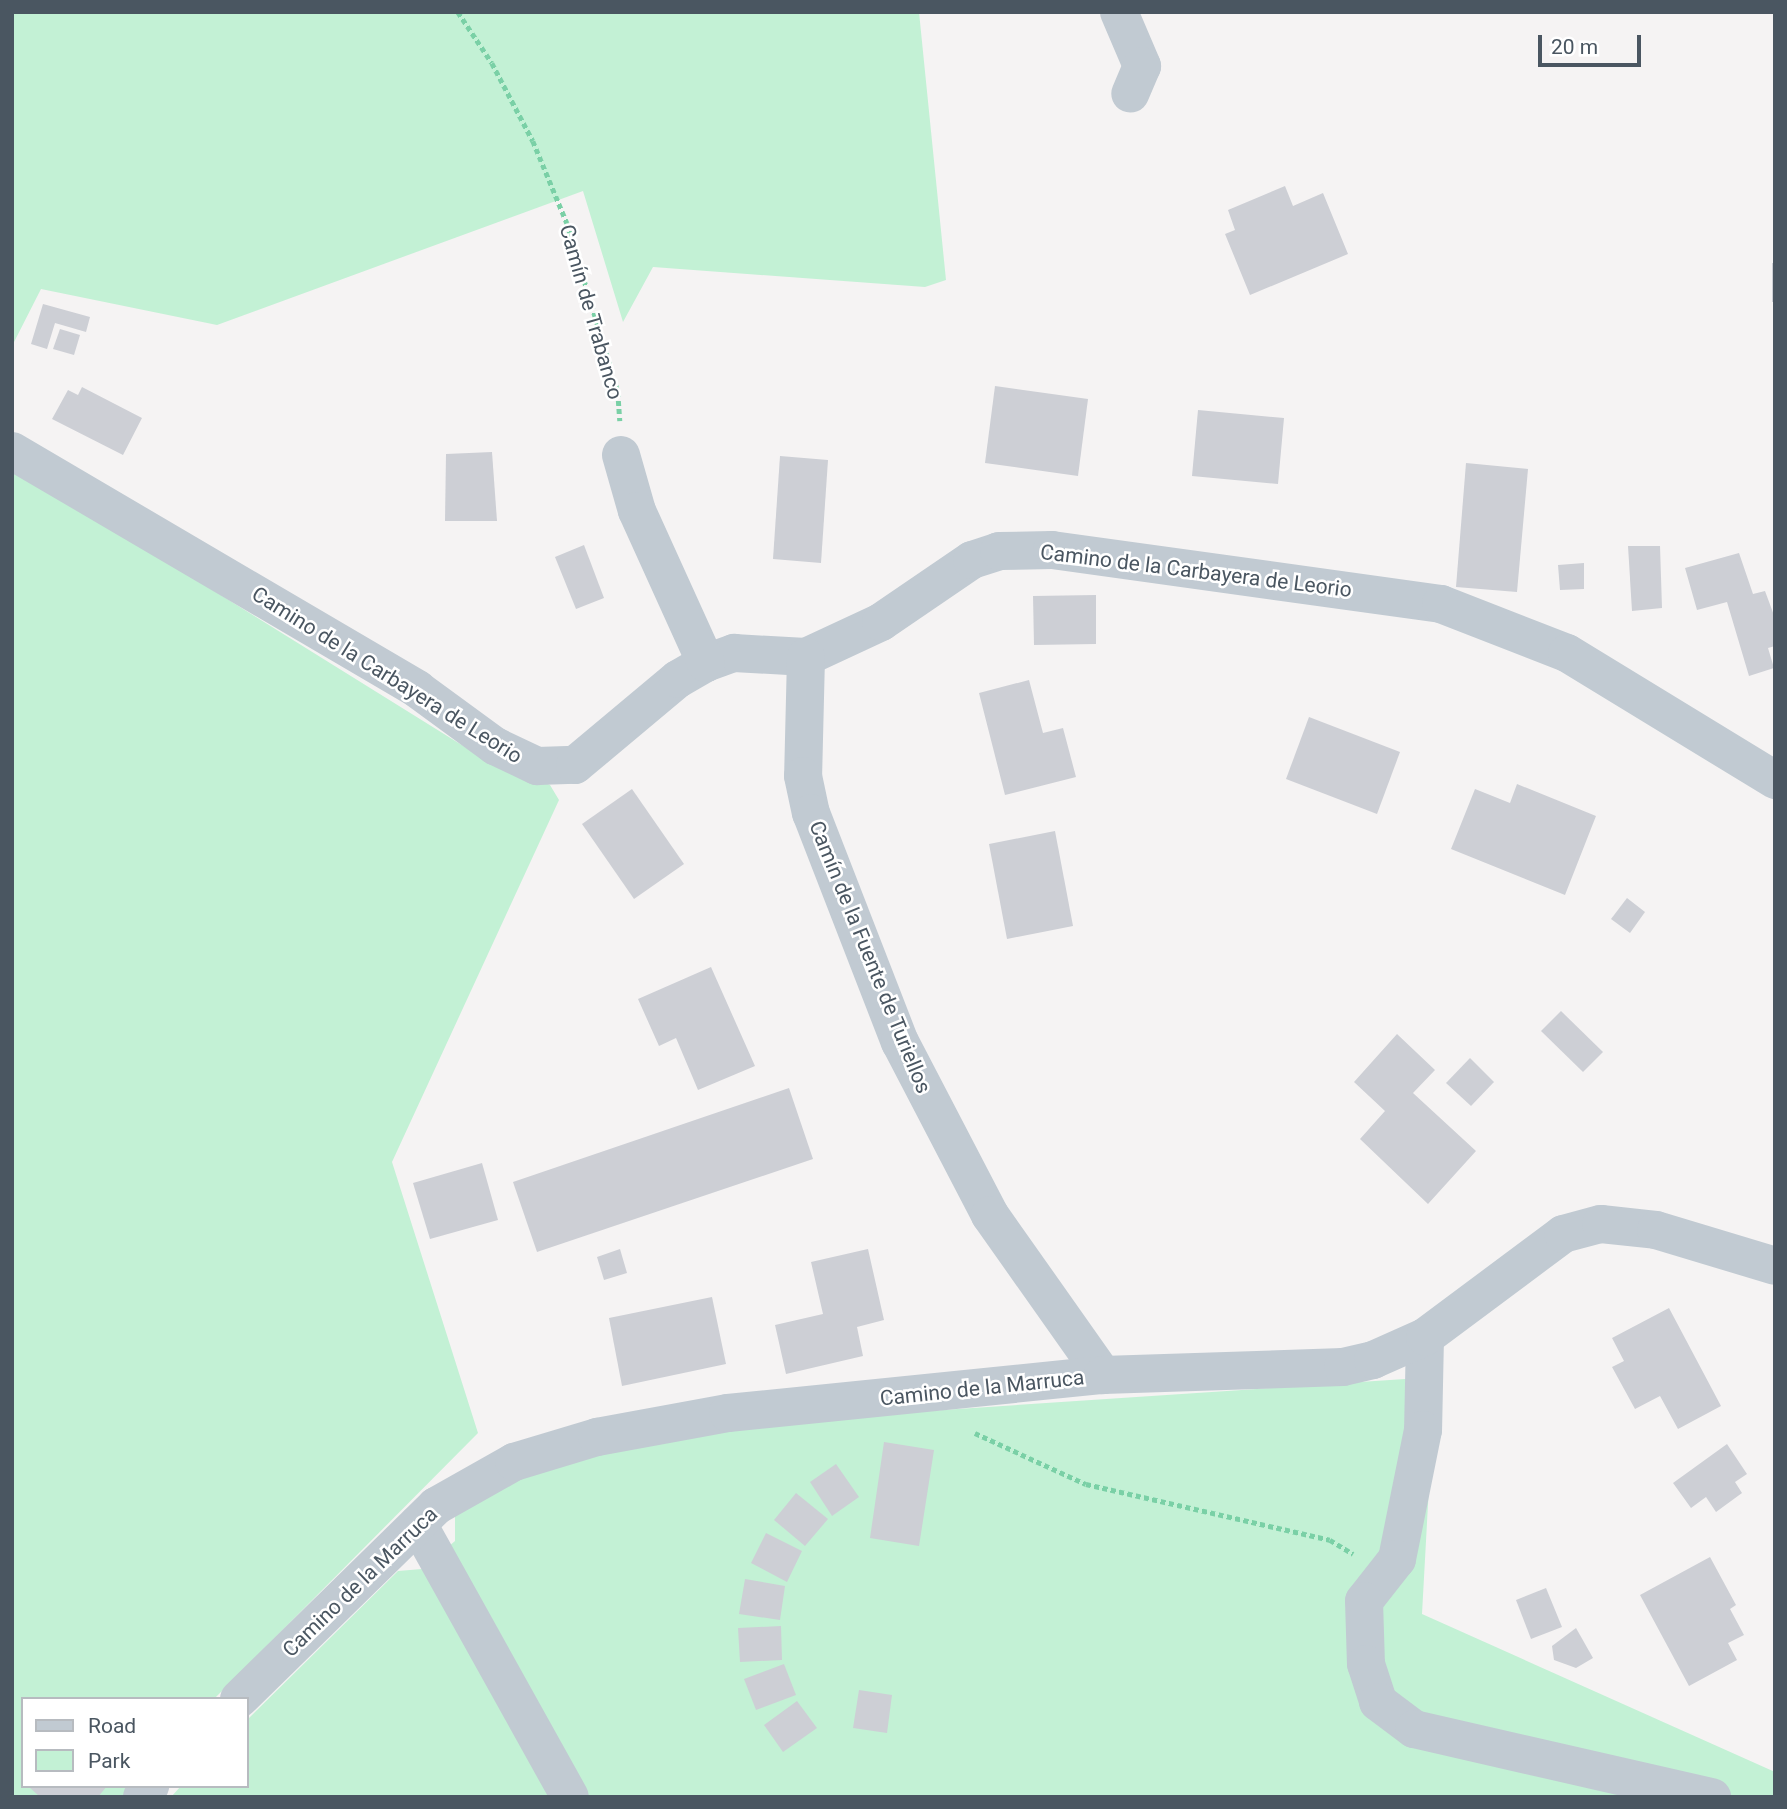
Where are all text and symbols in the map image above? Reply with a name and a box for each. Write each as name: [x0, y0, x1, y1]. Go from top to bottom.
scale bar: [1542, 21, 1645, 65]
text: 20 m: [1551, 35, 1598, 59]
street label: Camín de Trabanco: [554, 221, 628, 403]
street label: Camino de la Carbayera de Leorio: [1039, 539, 1353, 603]
street label: Camino de la Carbayera de Leorio: [247, 581, 527, 769]
street label: Camín de la Fuente de Turiellos: [804, 817, 936, 1097]
street label: Camino de la Marruca: [879, 1365, 1085, 1411]
street label: Camino de la Marruca: [277, 1502, 443, 1662]
legend: [21, 1697, 248, 1788]
text: Road: [88, 1714, 136, 1738]
text: Park: [88, 1749, 130, 1773]

